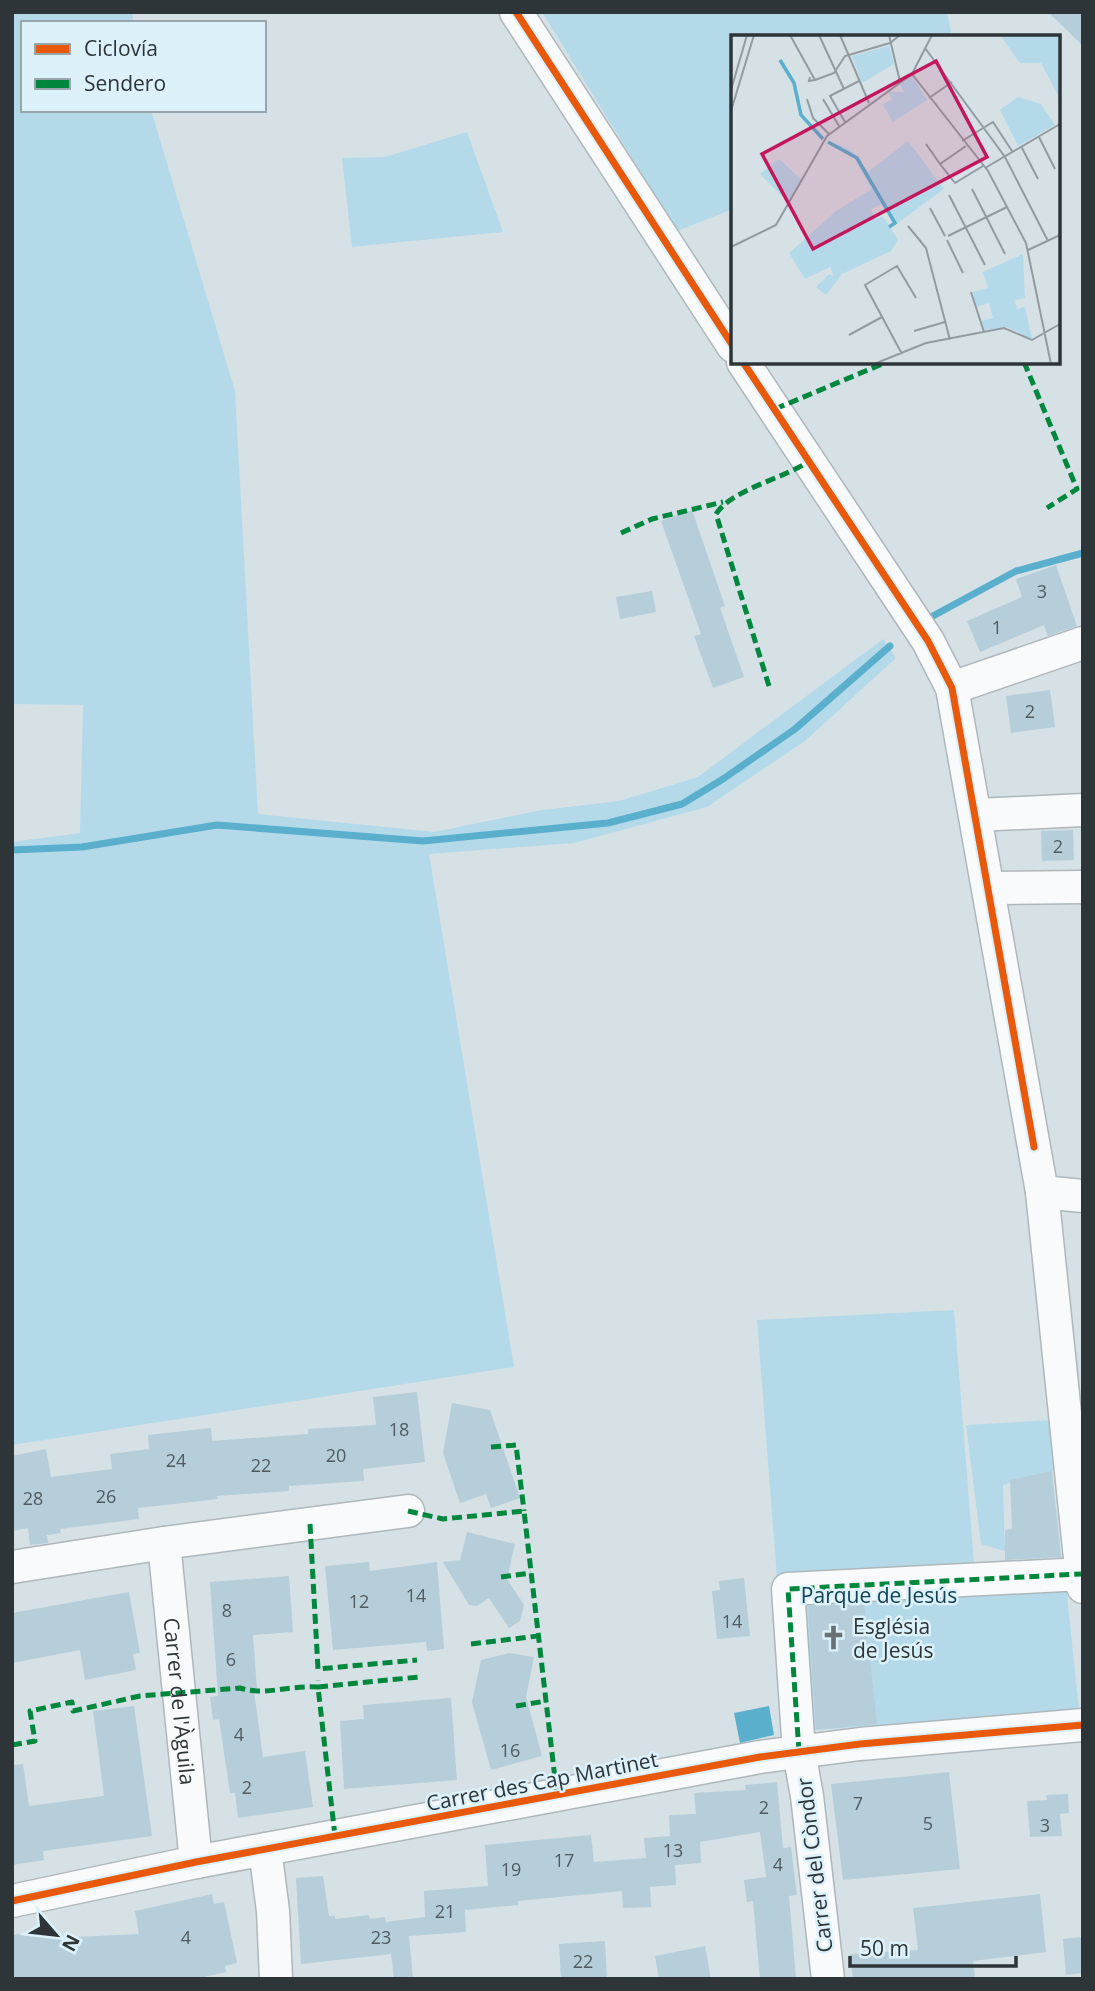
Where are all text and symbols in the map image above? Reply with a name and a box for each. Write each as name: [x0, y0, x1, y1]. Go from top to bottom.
legend: [21, 21, 266, 112]
text: Ciclovía: [84, 34, 158, 62]
inset map: [731, 35, 1060, 364]
text: Sendero: [84, 69, 166, 97]
house number: 3: [1037, 579, 1047, 603]
house number: 1: [992, 615, 1002, 639]
house number: 2: [1025, 699, 1035, 723]
house number: 2: [1053, 834, 1063, 858]
house number: 18: [389, 1417, 409, 1441]
house number: 20: [326, 1443, 346, 1467]
house number: 24: [166, 1448, 186, 1472]
house number: 22: [251, 1453, 271, 1477]
house number: 26: [96, 1484, 116, 1508]
house number: 28: [23, 1486, 43, 1510]
park label: Parque de Jesús: [801, 1581, 957, 1609]
house number: 14: [406, 1583, 426, 1607]
house number: 12: [349, 1589, 369, 1613]
house number: 8: [222, 1598, 232, 1622]
house number: 14: [722, 1609, 742, 1633]
place label: Església de Jesús: [853, 1612, 933, 1664]
street label: Carrer de l'Àguila: [158, 1616, 202, 1786]
church icon: Església de Jesús: [819, 1624, 847, 1652]
house number: 6: [226, 1647, 236, 1671]
house number: 4: [234, 1722, 244, 1746]
house number: 16: [500, 1738, 520, 1762]
street label: Carrer des Cap Martinet: [424, 1745, 660, 1817]
house number: 2: [242, 1775, 252, 1799]
street label: Carrer del Còndor: [789, 1775, 839, 1954]
house number: 7: [853, 1791, 863, 1815]
house number: 2: [759, 1795, 769, 1819]
house number: 5: [923, 1811, 933, 1835]
house number: 3: [1040, 1813, 1050, 1837]
house number: 13: [663, 1838, 683, 1862]
house number: 17: [554, 1848, 574, 1872]
house number: 4: [773, 1852, 783, 1876]
house number: 19: [501, 1857, 521, 1881]
house number: 21: [435, 1899, 455, 1923]
north arrow: [21, 1900, 91, 1970]
scale bar: [850, 1924, 1016, 1968]
house number: 4: [181, 1925, 191, 1949]
house number: 23: [371, 1925, 391, 1949]
text: N: [56, 1930, 86, 1956]
text: 50 m: [860, 1934, 909, 1962]
house number: 22: [573, 1949, 593, 1973]

